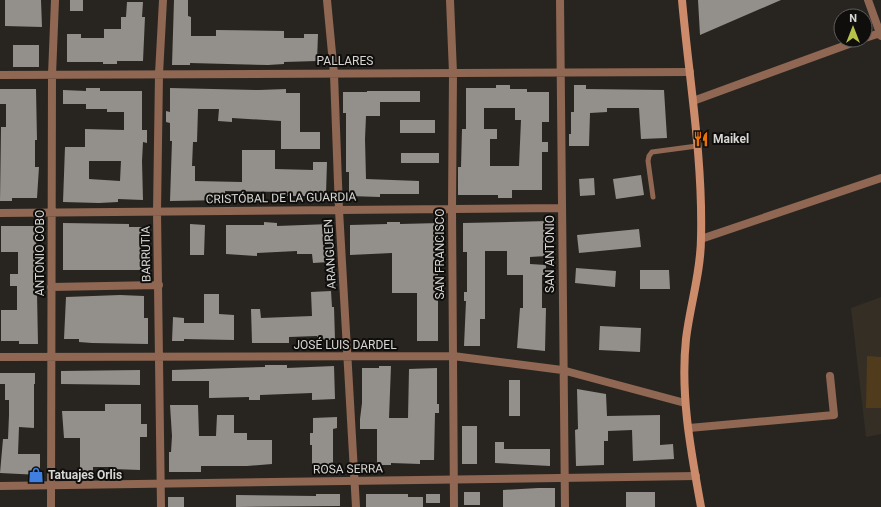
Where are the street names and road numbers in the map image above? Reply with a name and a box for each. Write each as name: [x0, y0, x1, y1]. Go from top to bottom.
street label: PALLARES: [317, 54, 373, 68]
street label: CRISTÓBAL DE LA GUARDIA: [205, 189, 357, 206]
street label: SAN FRANCISCO: [433, 208, 447, 300]
street label: ANTONIO COBO: [33, 210, 47, 296]
street label: SAN ANTONIO: [543, 215, 557, 293]
street label: ARANGUREN: [321, 219, 339, 289]
street label: BARRUTIA: [139, 226, 153, 282]
street label: JOSÉ LUIS DARDEL: [293, 337, 397, 352]
street label: ROSA SERRA: [313, 461, 383, 477]

